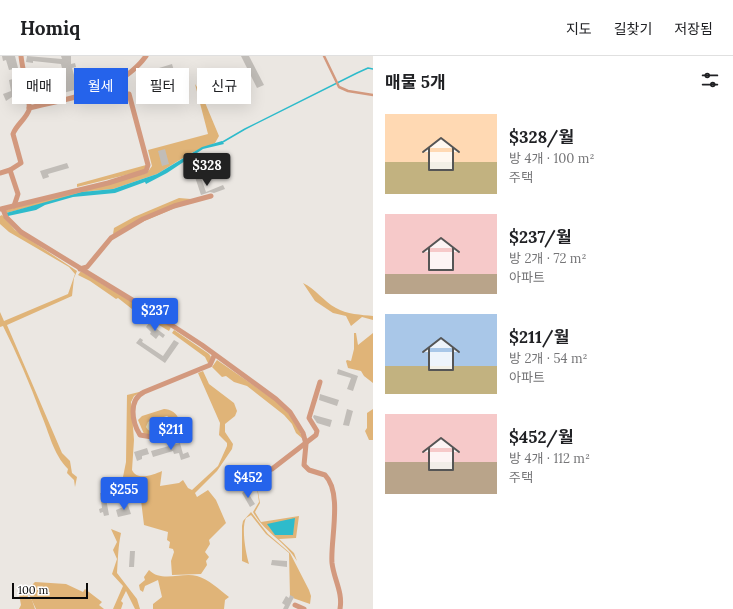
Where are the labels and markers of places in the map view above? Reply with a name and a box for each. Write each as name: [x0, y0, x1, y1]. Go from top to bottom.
pin: $328: [183, 153, 231, 187]
pin: $237: [131, 298, 179, 332]
pin: $211: [147, 417, 195, 451]
pin: $452: [224, 465, 272, 499]
pin: $255: [100, 477, 148, 511]

